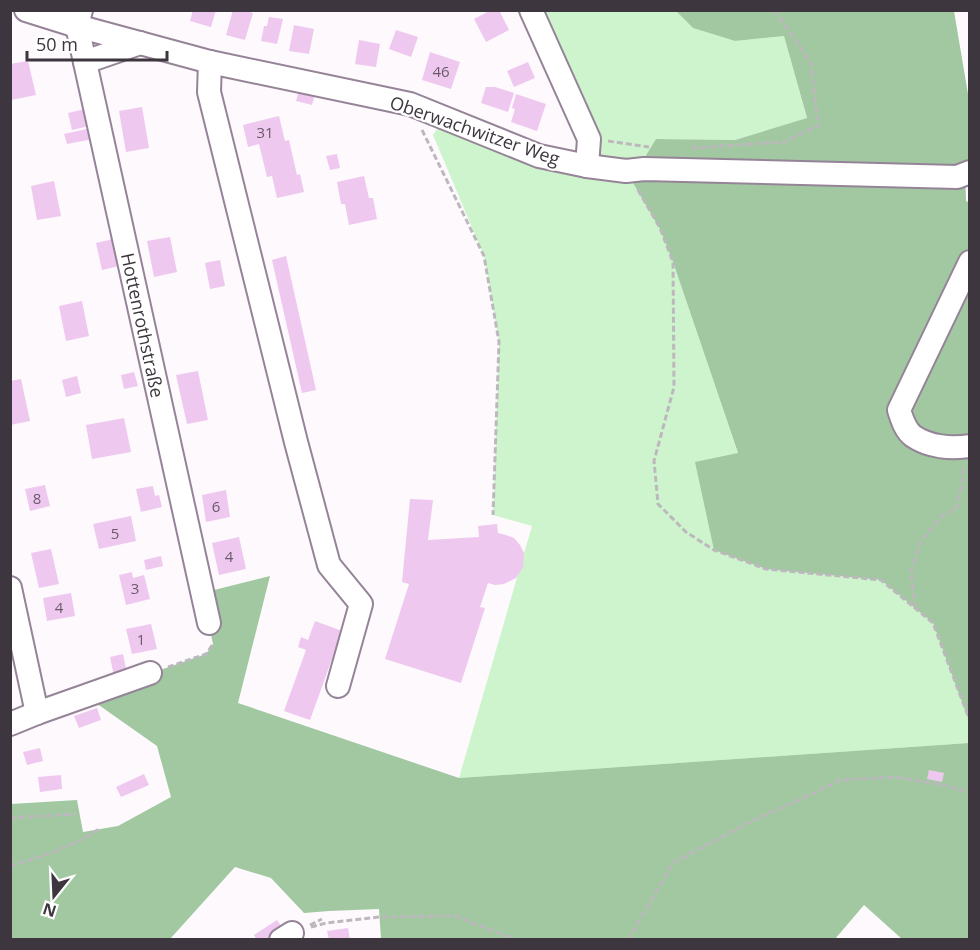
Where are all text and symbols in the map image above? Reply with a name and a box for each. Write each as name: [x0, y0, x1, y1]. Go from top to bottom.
scale bar: [27, 24, 166, 62]
text: 50 m: [36, 32, 78, 56]
house number: 46: [432, 61, 450, 81]
street label: Oberwachwitzer Weg: [387, 90, 563, 170]
house number: 31: [256, 122, 274, 142]
street label: Hottenrothstraße: [116, 250, 170, 400]
house number: 8: [33, 488, 41, 508]
house number: 6: [212, 496, 220, 516]
house number: 5: [111, 523, 119, 543]
house number: 4: [225, 546, 234, 566]
house number: 3: [131, 578, 139, 598]
house number: 4: [55, 597, 64, 617]
house number: 1: [137, 629, 145, 649]
north arrow: [24, 866, 84, 926]
text: N: [40, 898, 59, 923]

